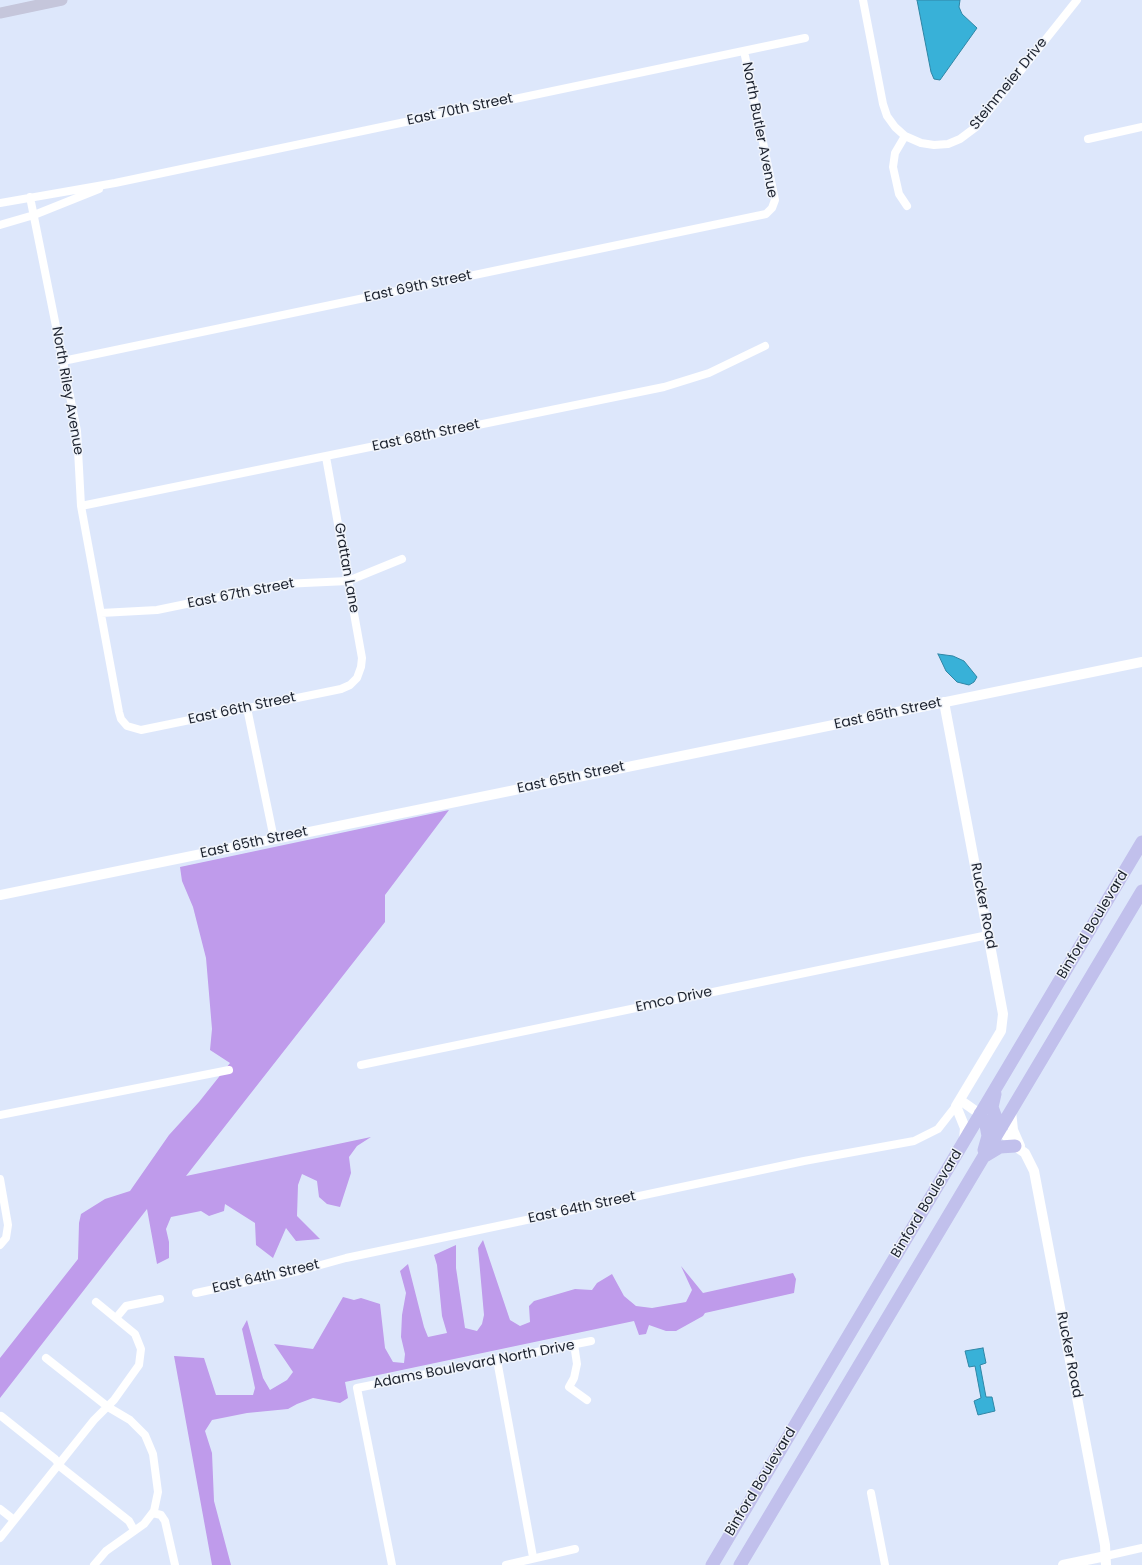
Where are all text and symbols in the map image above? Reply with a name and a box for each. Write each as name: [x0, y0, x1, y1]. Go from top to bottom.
street label: Steinmeier Drive: [967, 35, 1051, 133]
street label: North Butler Avenue: [738, 61, 780, 199]
street label: East 70th Street: [405, 91, 515, 129]
street label: East 69th Street: [363, 267, 473, 307]
street label: North Riley Avenue: [47, 325, 87, 457]
street label: East 68th Street: [371, 416, 481, 456]
street label: Grattan Lane: [330, 522, 362, 614]
street label: East 67th Street: [186, 575, 296, 613]
street label: East 66th Street: [187, 689, 297, 729]
street label: East 65th Street: [833, 694, 943, 734]
street label: East 65th Street: [516, 758, 626, 798]
street label: East 65th Street: [199, 823, 309, 863]
street label: Rucker Road: [966, 862, 1000, 950]
street label: Binford Boulevard: [1054, 868, 1132, 982]
street label: Emco Drive: [634, 984, 714, 1016]
street label: Binford Boulevard: [888, 1147, 966, 1261]
street label: East 64th Street: [527, 1188, 637, 1228]
street label: East 64th Street: [211, 1257, 321, 1297]
street label: Rucker Road: [1052, 1311, 1086, 1399]
street label: Adams Boulevard North Drive: [372, 1337, 576, 1393]
street label: Binford Boulevard: [722, 1425, 800, 1539]

